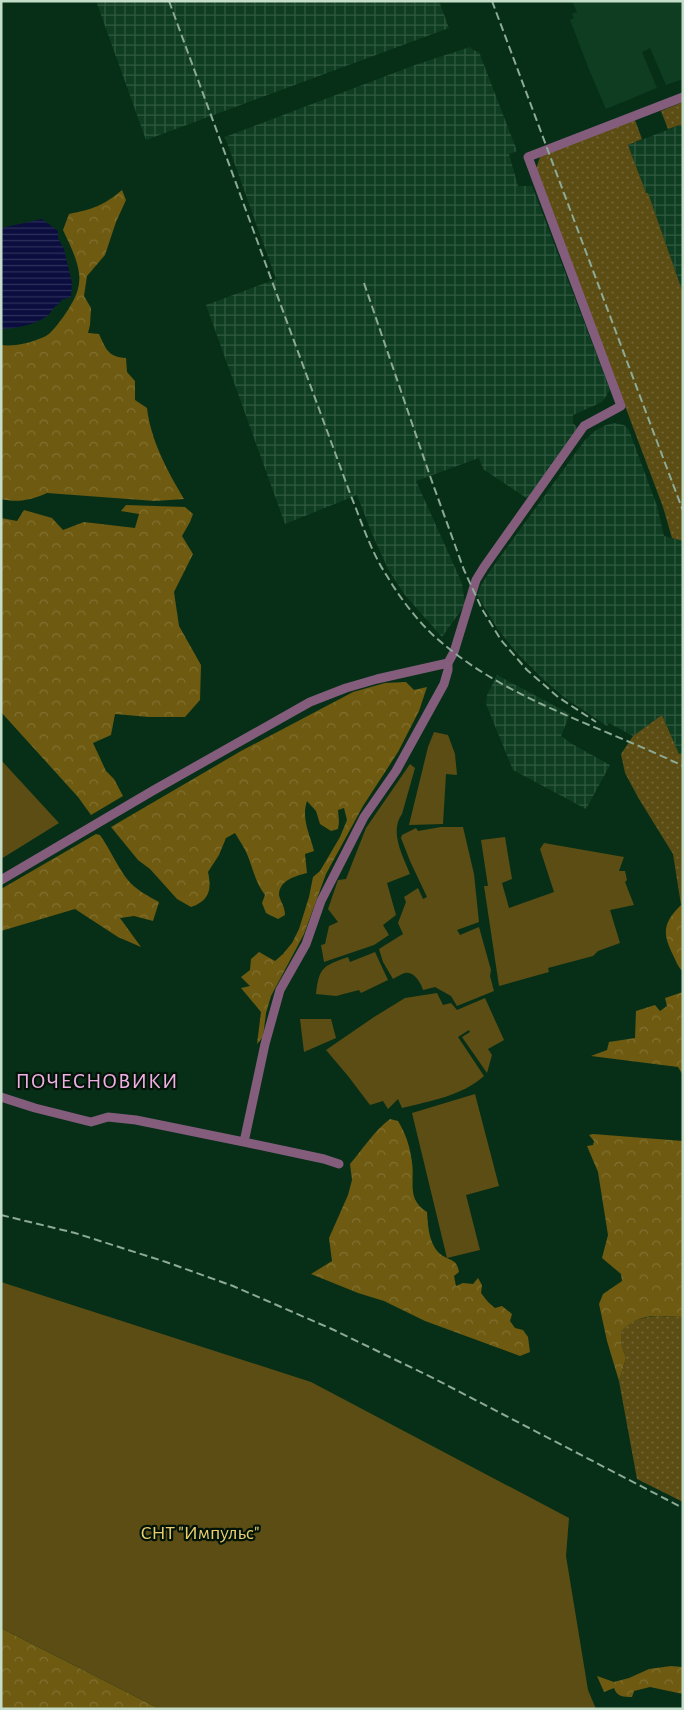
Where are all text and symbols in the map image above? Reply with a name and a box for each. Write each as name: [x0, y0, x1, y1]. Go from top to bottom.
district label: ПОЧЕСНОВИКИ: [15, 1070, 179, 1092]
park label: СНТ "Импульс": [140, 1523, 260, 1543]

